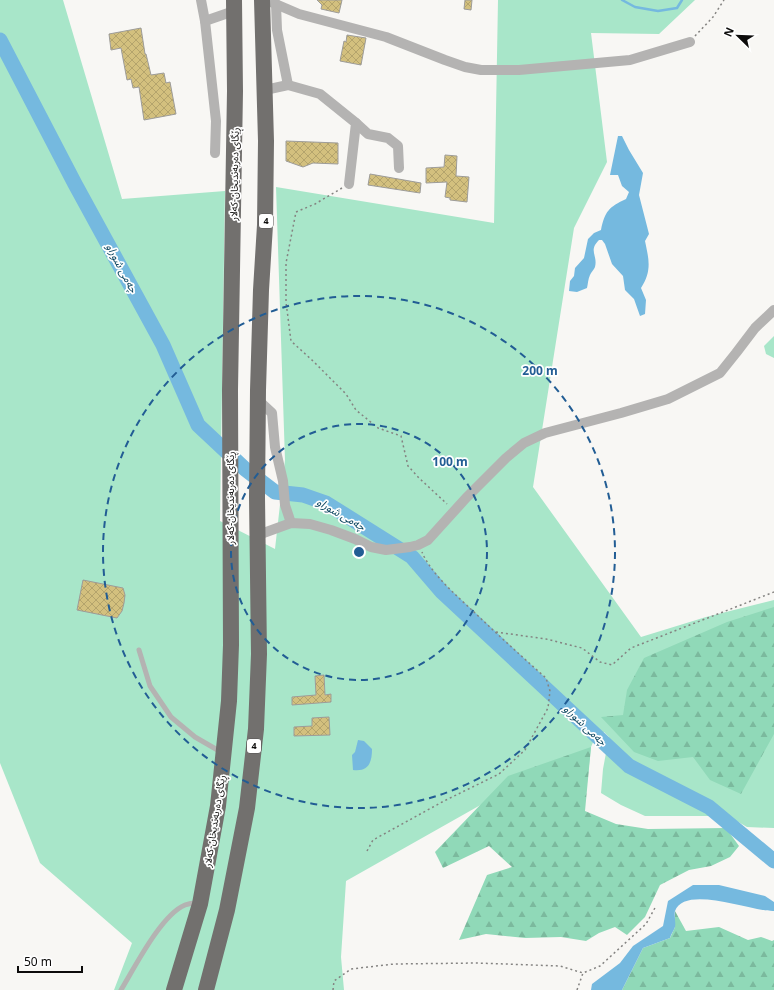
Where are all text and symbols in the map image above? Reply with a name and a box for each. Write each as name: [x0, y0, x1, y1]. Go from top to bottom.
north arrow: [718, 16, 758, 56]
text: N: [720, 25, 737, 39]
street label: ڕێگای دەربەندیخان-کەلار: [226, 127, 244, 222]
road number: 4: [259, 214, 273, 228]
water label: چەمی شوراو: [102, 241, 142, 296]
text: 200 m: [522, 362, 558, 379]
street label: ڕێگای دەربەندیخان-کەلار: [223, 451, 239, 546]
text: 100 m: [432, 453, 468, 470]
water label: چەمی شوراو: [314, 494, 369, 535]
centre of rings: [352, 545, 366, 559]
water label: چەمی شوراو: [560, 701, 610, 750]
road number: 4: [247, 739, 261, 753]
street label: ڕێگای دەربەندیخان-کەلار: [200, 774, 230, 869]
scale bar: [18, 948, 82, 974]
text: 50 m: [24, 953, 52, 970]

